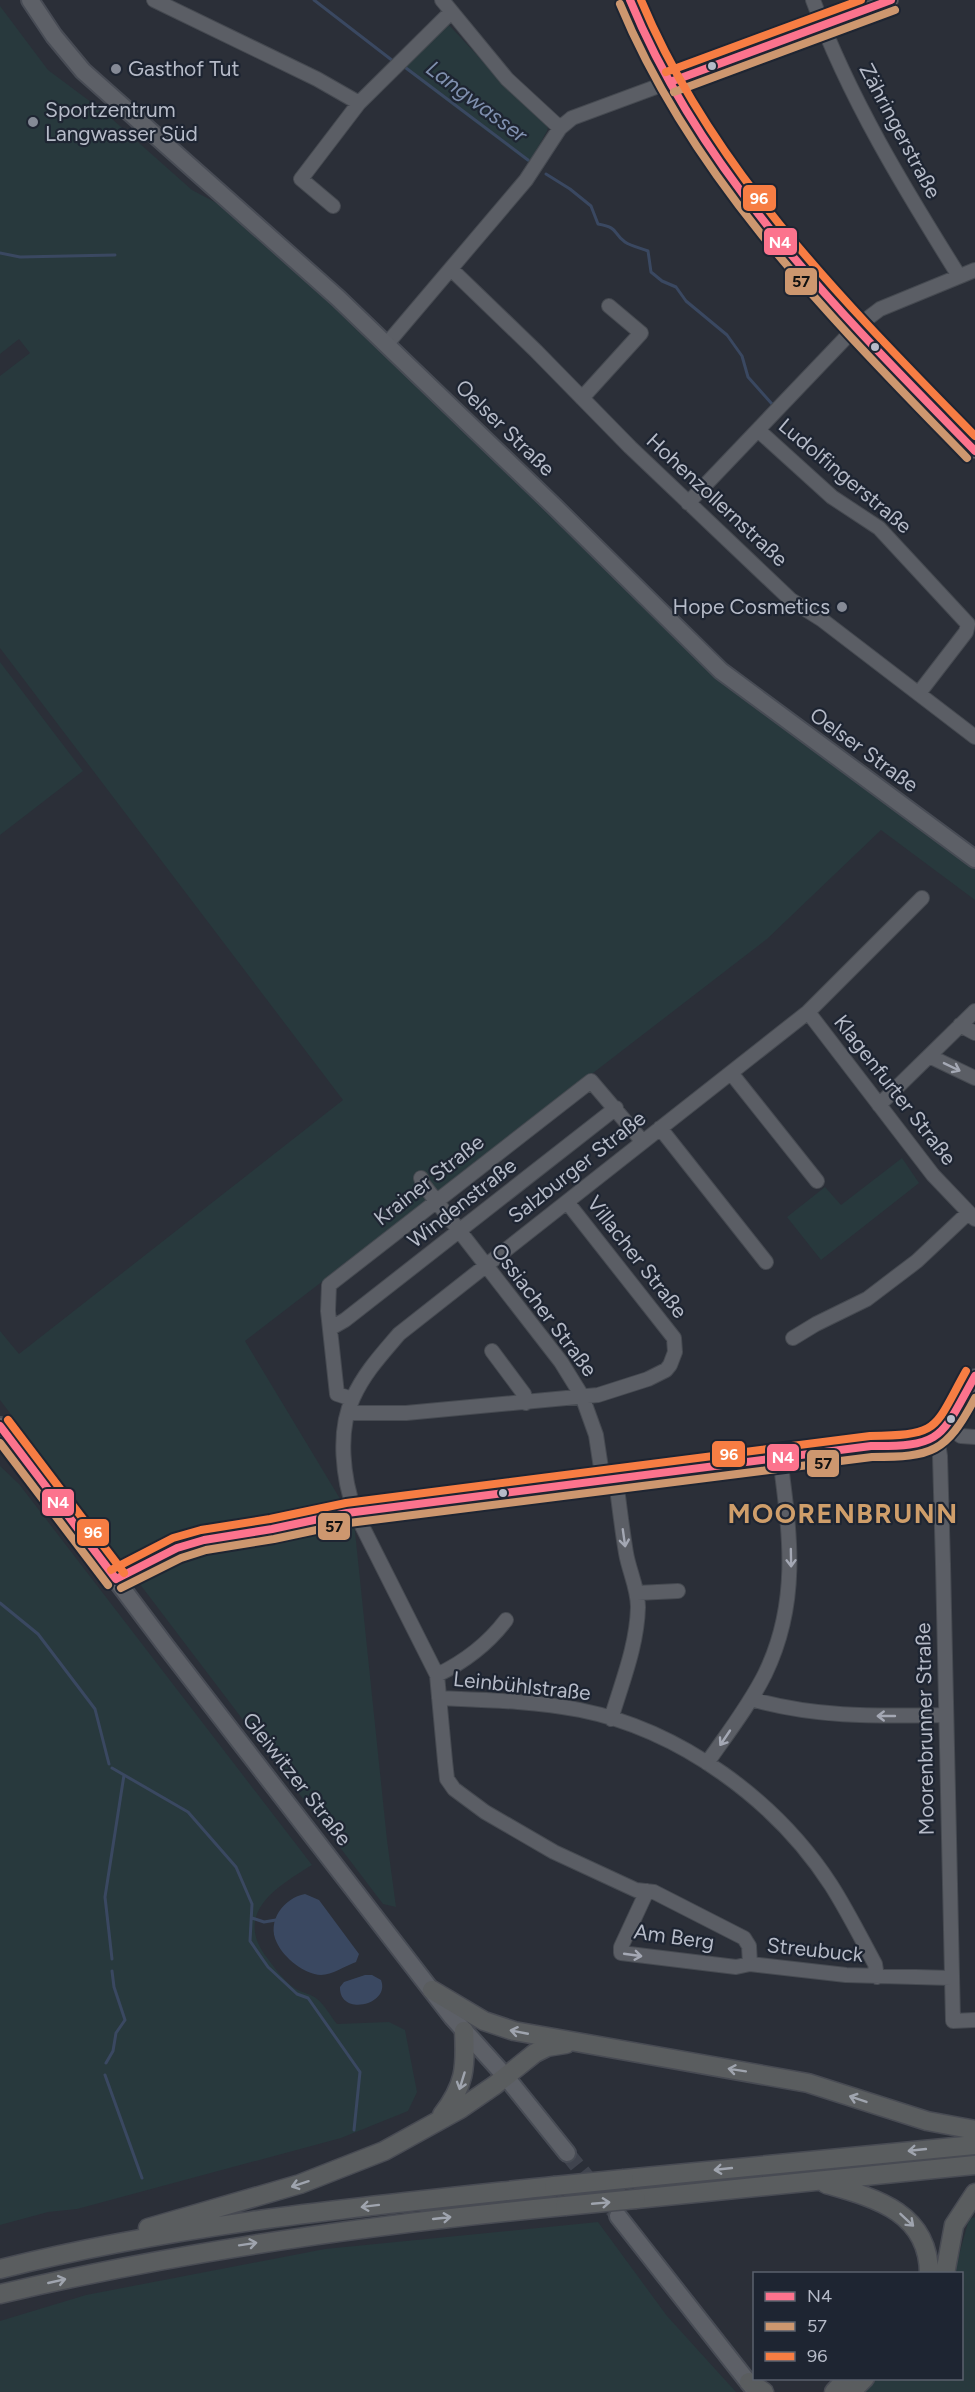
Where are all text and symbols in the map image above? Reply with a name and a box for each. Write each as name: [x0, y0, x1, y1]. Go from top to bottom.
water label: Langwasser: [421, 55, 534, 149]
place label: Gasthof Tut: [128, 56, 240, 81]
street label: Zähringerstraße: [854, 59, 947, 203]
unlabelled marker: [706, 60, 718, 72]
marker: Gasthof Tut: [109, 62, 123, 76]
place label: Sportzentrum Langwasser Süd: [45, 97, 198, 146]
marker: Sportzentrum Langwasser Süd: [26, 115, 40, 129]
line badge: 96: [742, 184, 777, 212]
text: 96: [750, 189, 768, 208]
line badge: N4: [763, 227, 798, 256]
text: N4: [769, 233, 791, 252]
line badge: 57: [784, 267, 818, 296]
text: 57: [792, 272, 810, 291]
unlabelled marker: [869, 341, 881, 353]
street label: Oelser Straße: [451, 374, 560, 481]
street label: Ludolfingerstraße: [774, 413, 917, 538]
street label: Hohenzollernstraße: [642, 428, 793, 571]
place label: Hope Cosmetics: [673, 594, 830, 619]
marker: Hope Cosmetics: [835, 600, 849, 614]
street label: Oelser Straße: [805, 702, 923, 797]
street label: Klagenfurter Straße: [829, 1010, 962, 1170]
one-way arrow: [942, 1062, 960, 1073]
street label: Salzburger Straße: [503, 1105, 650, 1228]
street label: Krainer Straße: [369, 1129, 489, 1230]
street label: Windenstraße: [402, 1152, 521, 1253]
street label: Villacher Straße: [582, 1191, 693, 1323]
street label: Ossiacher Straße: [486, 1238, 603, 1381]
unlabelled marker: [945, 1413, 957, 1425]
line badge: 96: [711, 1440, 746, 1468]
line badge: N4: [766, 1443, 800, 1472]
text: 96: [720, 1445, 738, 1464]
text: N4: [772, 1448, 794, 1467]
line badge: 57: [806, 1449, 840, 1478]
text: 57: [814, 1454, 832, 1473]
unlabelled marker: [497, 1487, 509, 1499]
line badge: N4: [41, 1488, 75, 1517]
text: N4: [47, 1493, 69, 1512]
district label: MOORENBRUNN: [727, 1497, 959, 1530]
line badge: 57: [317, 1512, 351, 1541]
text: 57: [325, 1517, 343, 1536]
line badge: 96: [76, 1518, 110, 1547]
text: 96: [84, 1523, 102, 1542]
one-way arrow: [618, 1527, 629, 1547]
one-way arrow: [785, 1548, 796, 1568]
street label: Moorenbrunner Straße: [910, 1622, 939, 1836]
street label: Leinbühlstraße: [452, 1666, 592, 1705]
street label: Gleiwitzer Straße: [238, 1707, 357, 1850]
one-way arrow: [877, 1710, 897, 1722]
one-way arrow: [718, 1729, 731, 1746]
street label: Am Berg: [632, 1918, 716, 1955]
street label: Streubuck: [766, 1932, 865, 1967]
one-way arrow: [622, 1949, 642, 1960]
one-way arrow: [509, 2026, 529, 2037]
one-way arrow: [728, 2065, 748, 2076]
one-way arrow: [456, 2071, 467, 2090]
one-way arrow: [849, 2092, 868, 2103]
one-way arrow: [907, 2145, 927, 2156]
one-way arrow: [713, 2164, 733, 2175]
one-way arrow: [291, 2179, 310, 2190]
one-way arrow: [590, 2197, 610, 2208]
one-way arrow: [361, 2200, 381, 2211]
one-way arrow: [431, 2212, 451, 2223]
one-way arrow: [899, 2213, 914, 2227]
one-way arrow: [238, 2239, 258, 2250]
legend: [753, 2272, 963, 2380]
one-way arrow: [47, 2275, 66, 2286]
text: N4: [807, 2285, 832, 2307]
text: 57: [807, 2315, 827, 2337]
text: 96: [807, 2345, 827, 2367]

